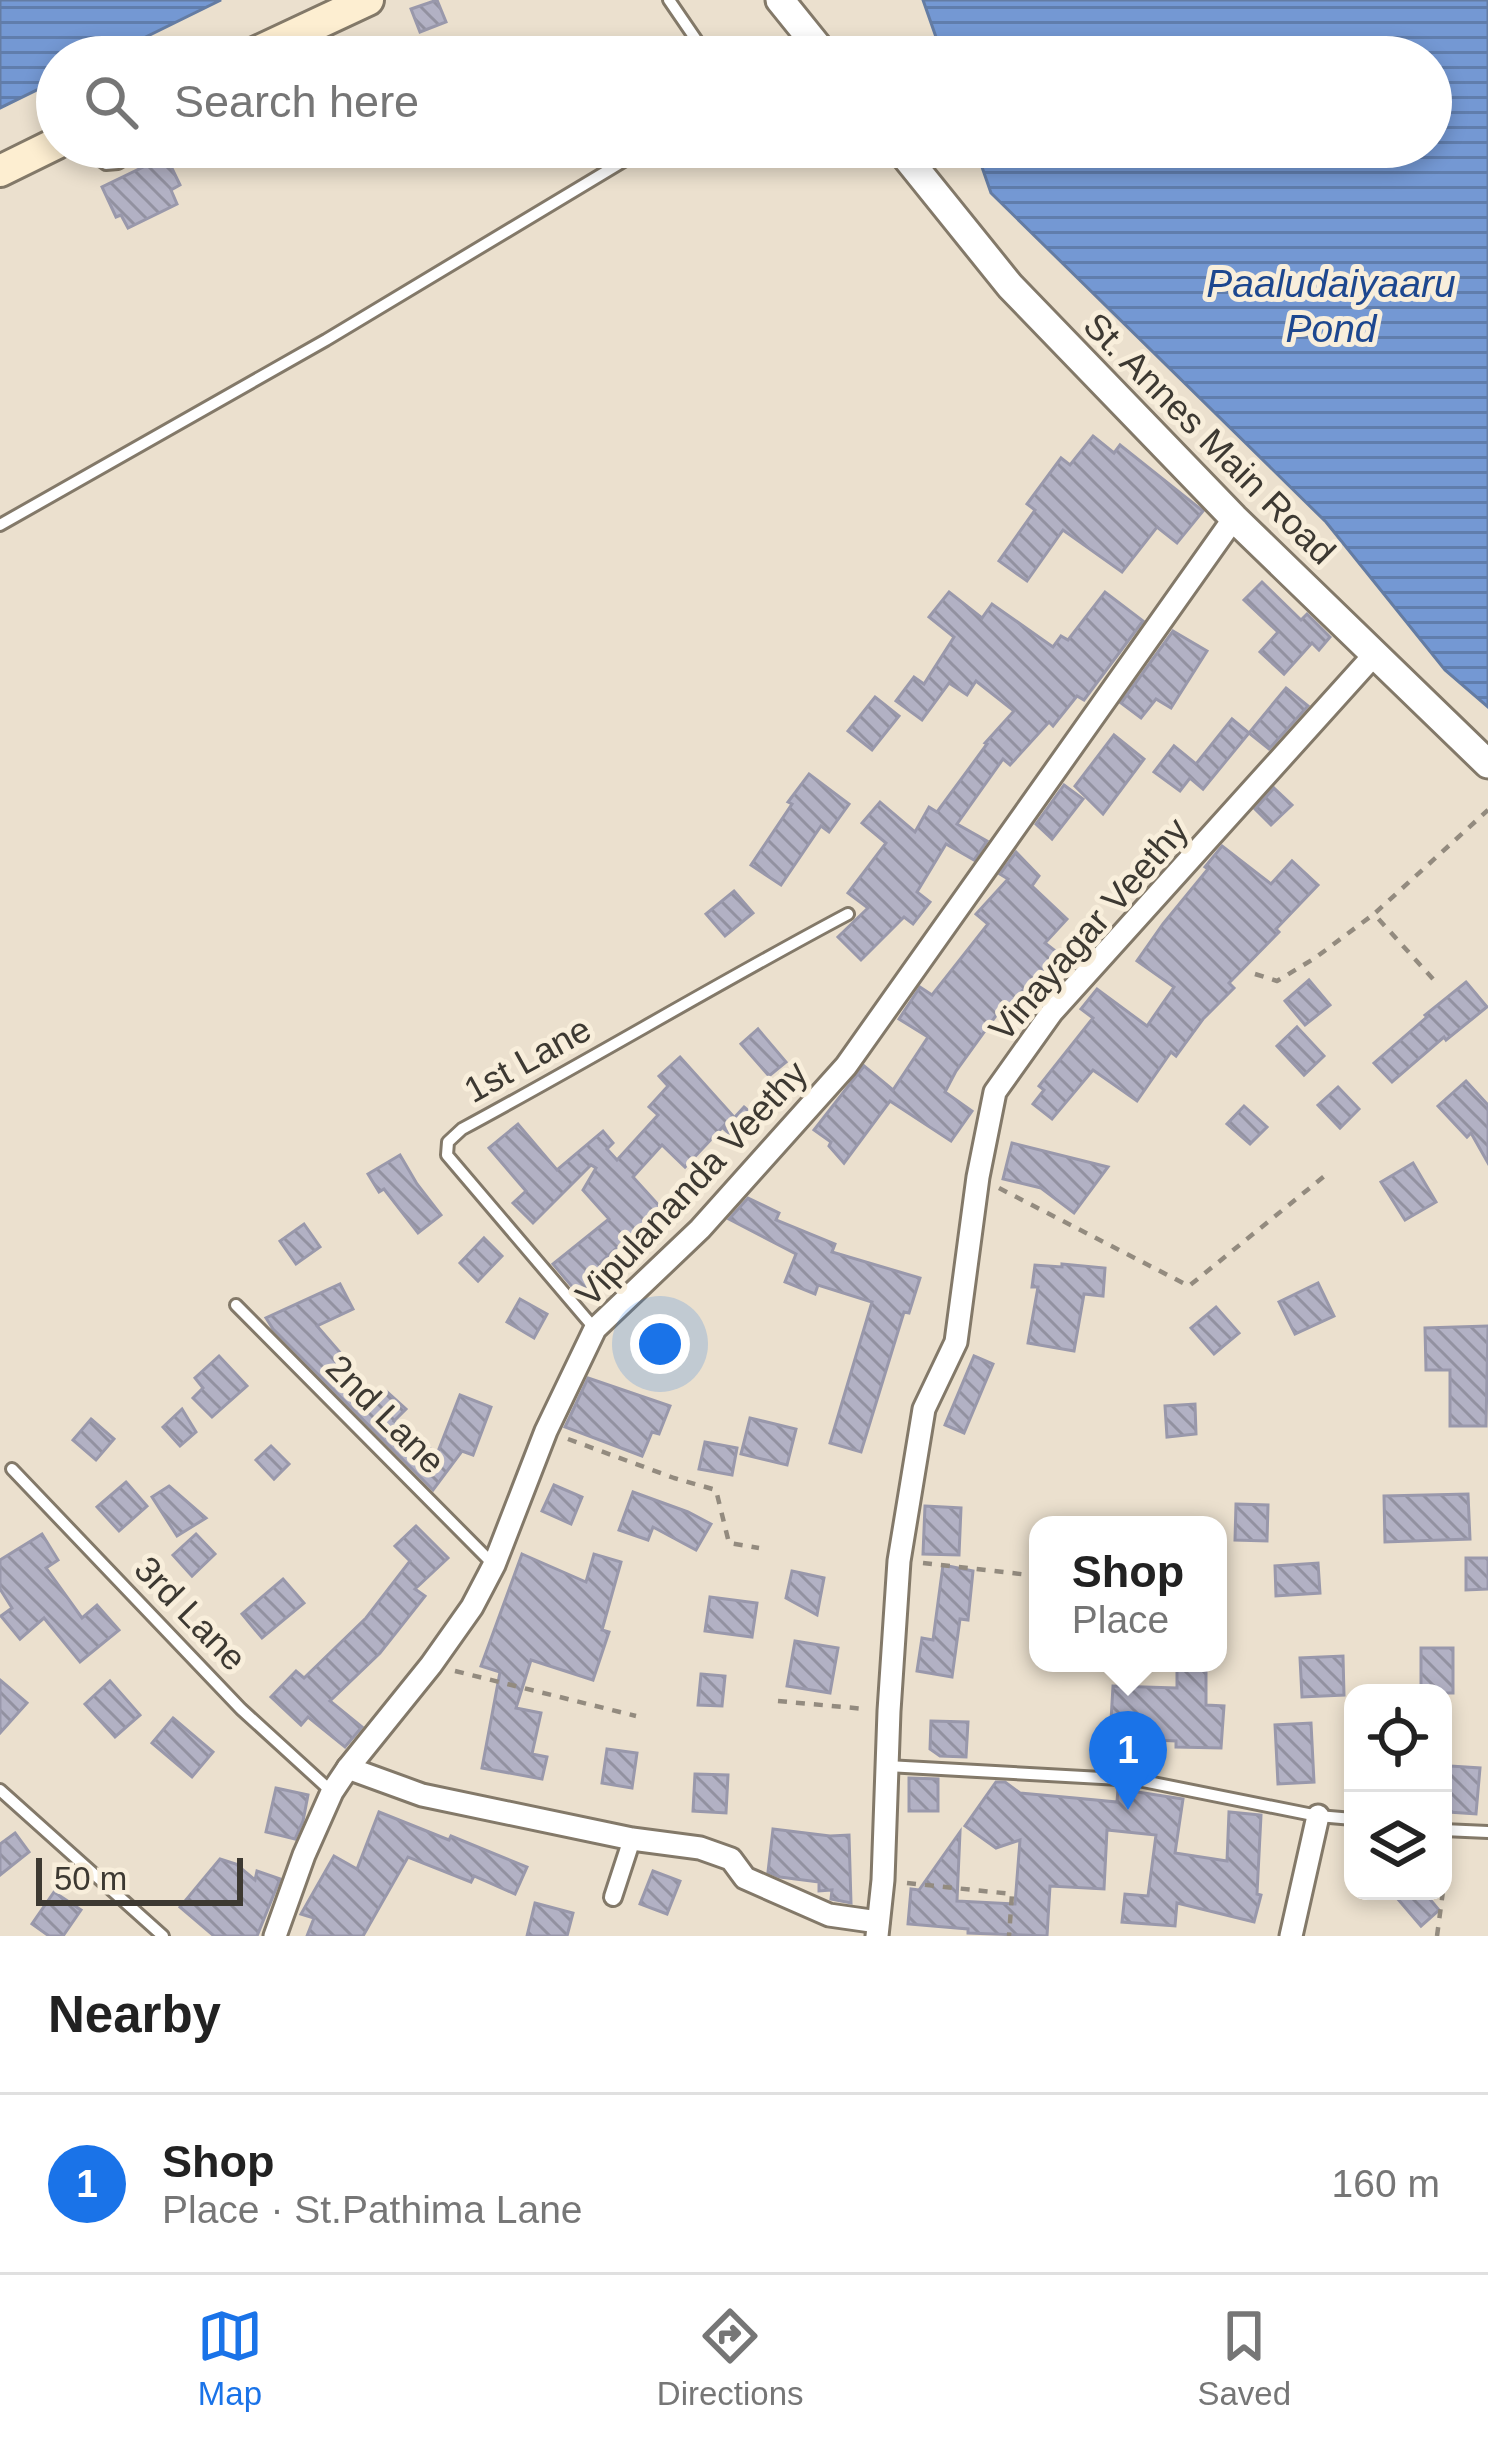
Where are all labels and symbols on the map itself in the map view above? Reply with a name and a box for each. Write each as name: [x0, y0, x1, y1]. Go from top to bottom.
water label: Paaludaiyaaru Pond: [1206, 262, 1456, 350]
street label: St. Annes Main Road: [1076, 304, 1344, 572]
street label: Vinayagar Veethy: [981, 810, 1196, 1049]
street label: 1st Lane: [457, 1008, 598, 1111]
street label: Vipulananda Veethy: [567, 1052, 815, 1314]
your location: [630, 1314, 690, 1374]
street label: 2nd Lane: [318, 1347, 453, 1482]
street label: 3rd Lane: [127, 1548, 255, 1679]
pin: 1: [1089, 1711, 1167, 1810]
scale bar: [36, 1852, 243, 1905]

